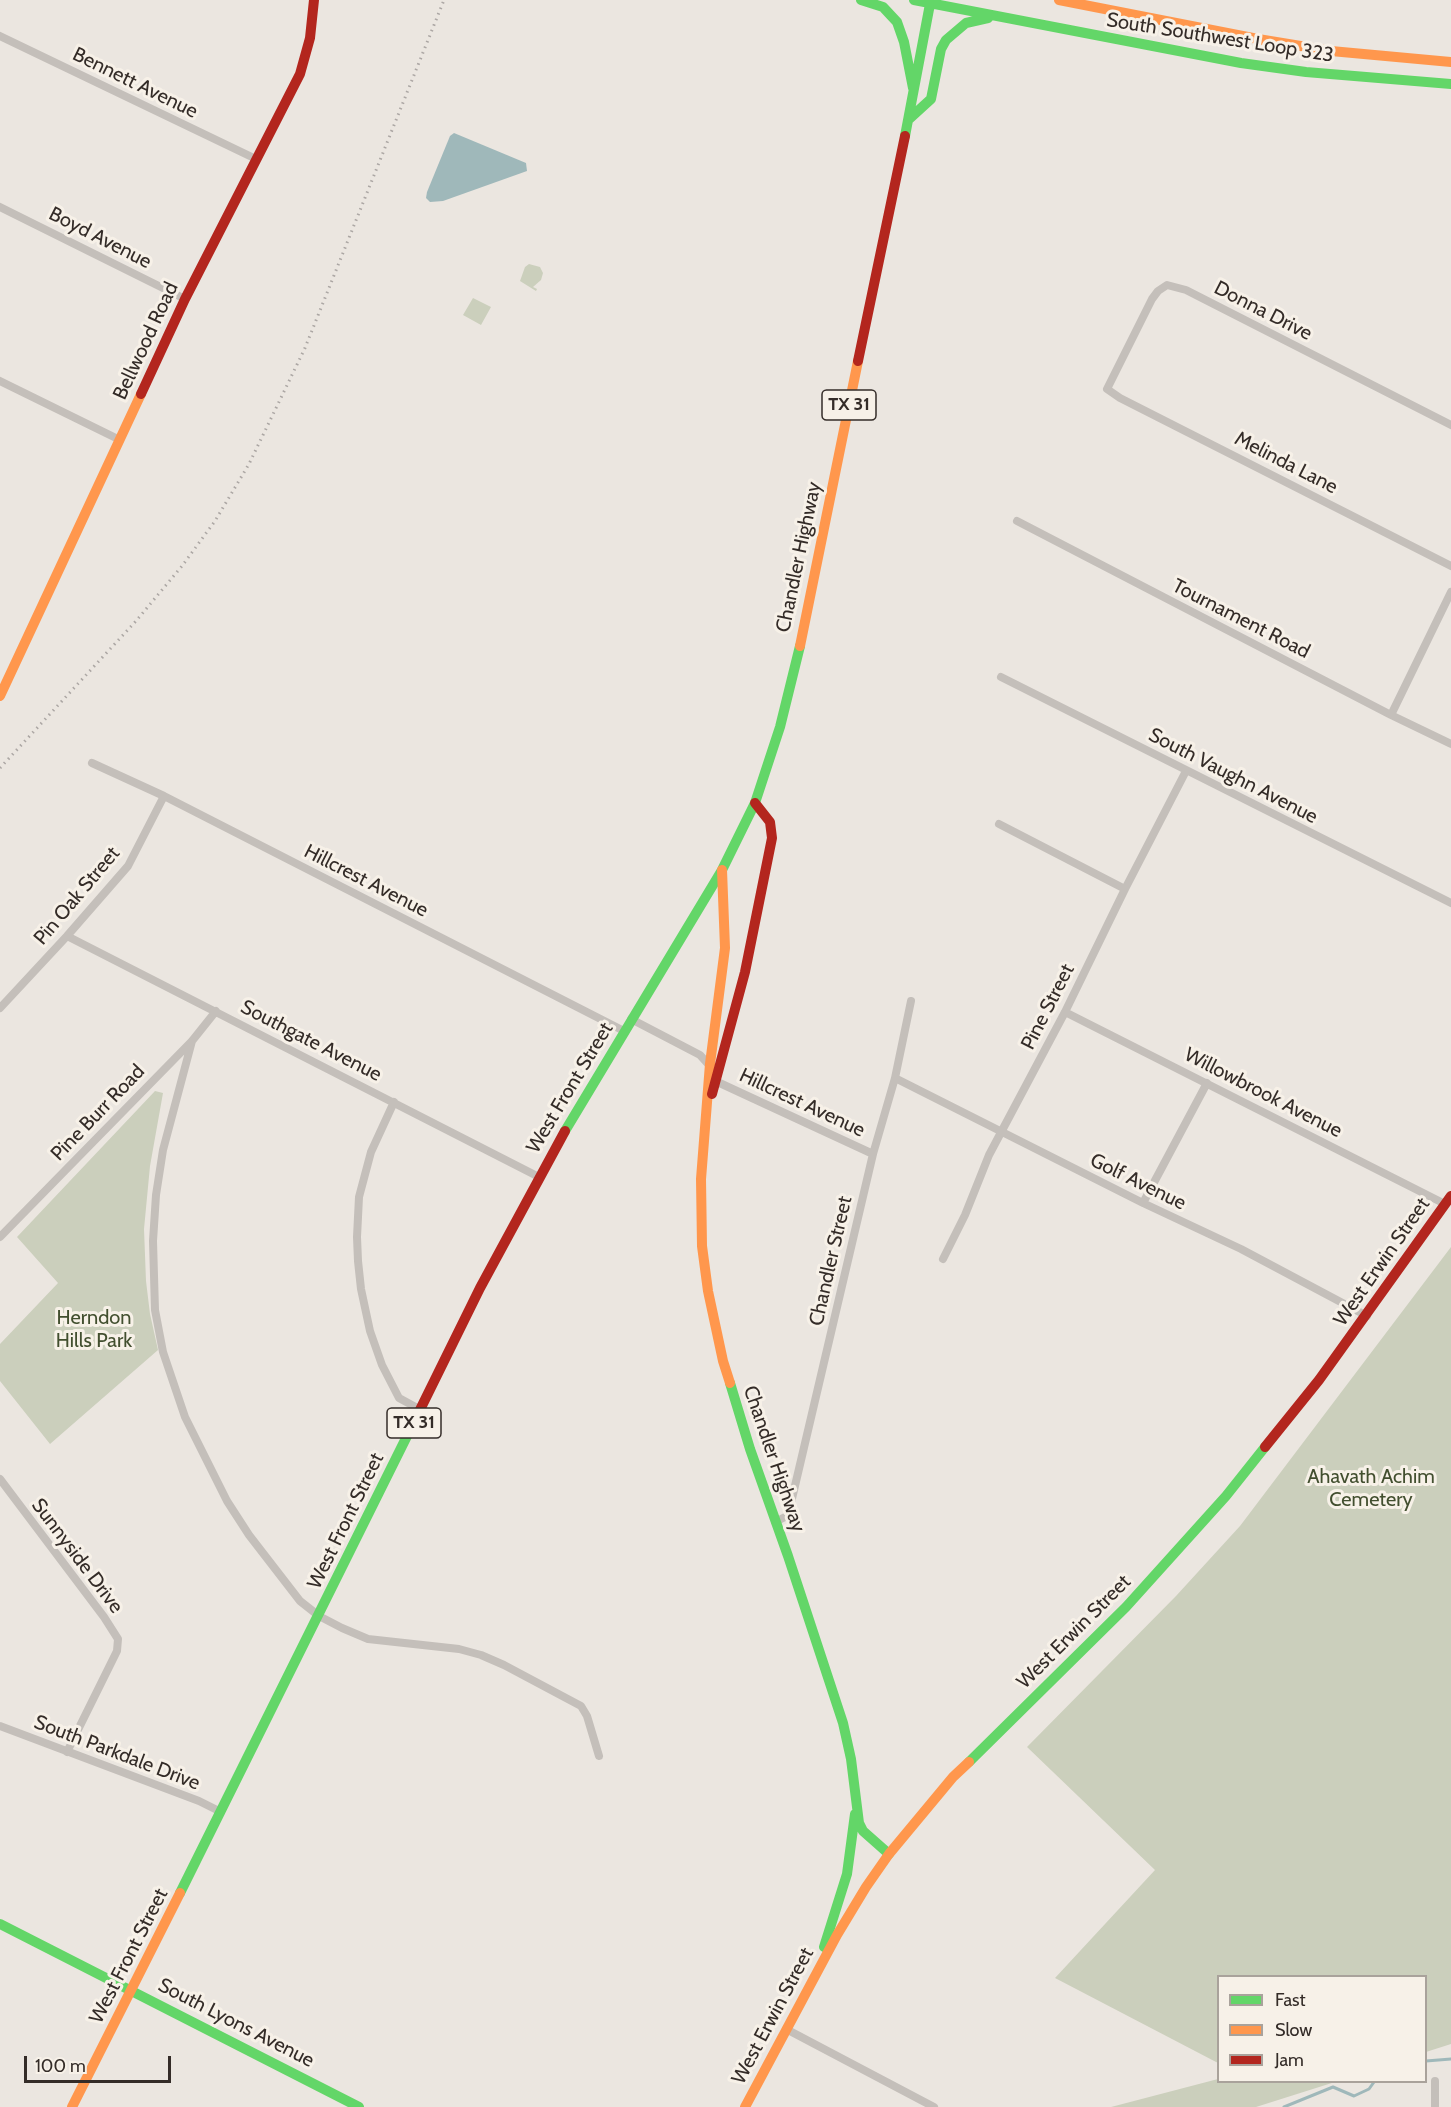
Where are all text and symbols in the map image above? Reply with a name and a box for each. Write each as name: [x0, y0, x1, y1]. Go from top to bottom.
street label: South Southwest Loop 323: [1105, 8, 1335, 68]
street label: Bennett Avenue: [69, 42, 201, 124]
street label: Boyd Avenue: [45, 202, 155, 274]
street label: Donna Drive: [1210, 276, 1316, 346]
street label: Bellwood Road: [108, 278, 184, 404]
road number: TX 31: [822, 390, 876, 420]
street label: Melinda Lane: [1230, 427, 1342, 499]
street label: Chandler Highway: [771, 480, 827, 634]
street label: Tournament Road: [1168, 574, 1314, 664]
street label: South Vaughn Avenue: [1144, 723, 1322, 829]
street label: Hillcrest Avenue: [300, 839, 432, 923]
street label: Pin Oak Street: [29, 842, 125, 950]
street label: Pine Street: [1016, 960, 1080, 1054]
street label: Southgate Avenue: [237, 995, 385, 1087]
street label: West Front Street: [522, 1018, 618, 1158]
street label: Willowbrook Avenue: [1180, 1043, 1346, 1143]
street label: Pine Burr Road: [46, 1060, 150, 1166]
street label: Hillcrest Avenue: [735, 1063, 869, 1143]
street label: Golf Avenue: [1086, 1149, 1190, 1215]
street label: West Erwin Street: [1329, 1193, 1435, 1331]
street label: Chandler Street: [804, 1194, 858, 1328]
park label: Herndon Hills Park: [56, 1306, 132, 1353]
street label: Chandler Highway: [738, 1383, 810, 1535]
road number: TX 31: [387, 1408, 441, 1438]
street label: West Front Street: [303, 1449, 389, 1593]
park label: Ahavath Achim Cemetery: [1307, 1465, 1435, 1512]
street label: Sunnyside Drive: [26, 1494, 128, 1618]
street label: West Erwin Street: [1012, 1570, 1136, 1694]
street label: South Parkdale Drive: [31, 1710, 203, 1796]
street label: West Front Street: [85, 1885, 173, 2027]
street label: West Erwin Street: [727, 1944, 819, 2088]
street label: South Lyons Avenue: [154, 1973, 318, 2073]
legend: [1217, 1975, 1427, 2083]
text: Fast: [1275, 1989, 1306, 2011]
text: Slow: [1275, 2019, 1312, 2041]
scale bar: [27, 2044, 174, 2082]
text: Jam: [1275, 2049, 1304, 2071]
text: 100 m: [35, 2055, 86, 2077]

